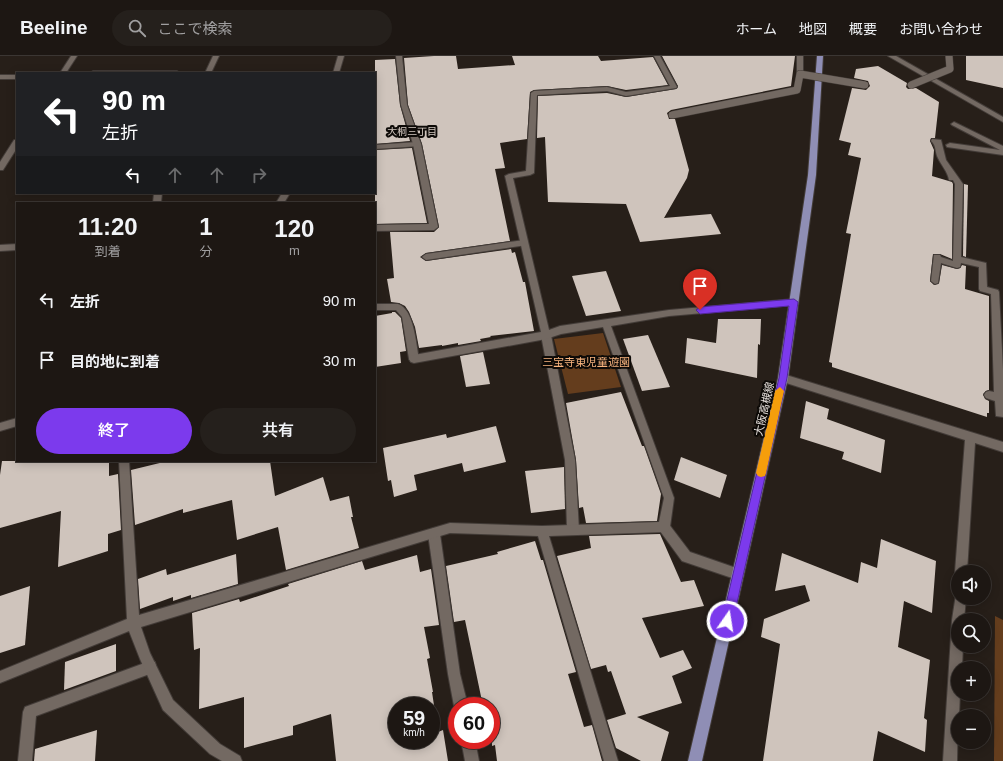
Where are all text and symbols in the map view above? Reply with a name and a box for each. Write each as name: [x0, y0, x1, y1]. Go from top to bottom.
search box: [112, 10, 392, 46]
text: Beeline: [20, 17, 88, 38]
icon: search: [126, 17, 148, 39]
text: ここで検索: [158, 20, 233, 37]
text: ホーム: [735, 21, 777, 37]
text: 地図: [799, 21, 827, 37]
text: 概要: [849, 21, 877, 37]
text: お問い合わせ: [899, 21, 983, 37]
text: 90 m: [102, 85, 166, 116]
icon: left: [36, 88, 88, 140]
text: 左折: [102, 123, 138, 143]
district label: 大桐三丁目: [387, 126, 437, 137]
icon: left: [122, 164, 144, 186]
icon: ahead: [164, 164, 186, 186]
icon: ahead: [206, 164, 228, 186]
icon: right: [248, 164, 270, 186]
text: 11:20: [78, 213, 138, 240]
text: 1: [199, 213, 213, 240]
text: 120: [274, 215, 314, 242]
text: m: [289, 243, 300, 258]
text: 到着: [95, 244, 121, 259]
text: 分: [199, 244, 213, 259]
pin: [683, 269, 717, 310]
icon: arrive: [689, 275, 711, 297]
icon: left: [36, 289, 58, 311]
text: 90 m: [323, 292, 356, 309]
text: 左折: [70, 293, 100, 310]
icon: arrive: [36, 349, 58, 371]
text: 30 m: [323, 352, 356, 369]
text: 目的地に到着: [70, 353, 160, 370]
park label: 三宝寺東児童遊園: [542, 356, 630, 368]
street label: 大阪高槻線: [752, 381, 776, 437]
button: 終了: [36, 408, 192, 454]
button: 共有: [200, 408, 356, 454]
map controls: [951, 565, 991, 749]
button: sound: [951, 565, 991, 605]
position arrow: [706, 600, 748, 642]
button: search: [951, 613, 991, 653]
button: +: [951, 661, 991, 701]
speed limit sign: 60: [448, 697, 500, 749]
text: 59: [403, 707, 425, 729]
button: −: [951, 709, 991, 749]
text: km/h: [403, 727, 425, 738]

